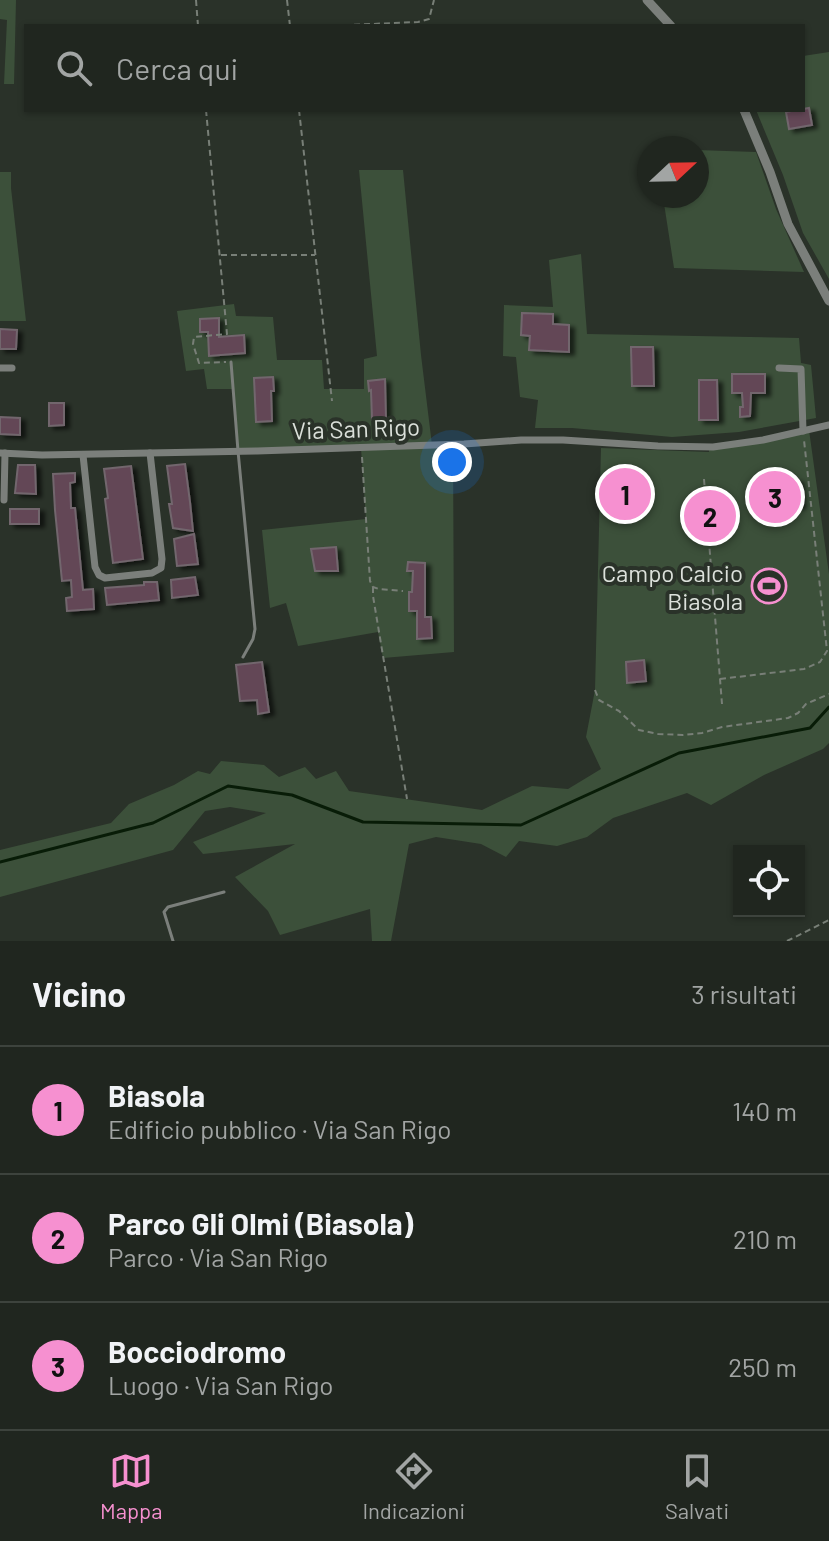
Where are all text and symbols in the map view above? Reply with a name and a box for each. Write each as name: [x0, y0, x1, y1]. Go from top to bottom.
search box: [24, 24, 805, 112]
icon: search: [52, 46, 96, 90]
text: Cerca qui: [116, 50, 238, 86]
north arrow: [637, 136, 709, 208]
street label: Via San Rigo: [292, 411, 420, 445]
your location: [432, 442, 472, 482]
pin: 1: [599, 464, 651, 524]
pin: 3: [749, 467, 801, 527]
pin: 2: [684, 486, 736, 546]
place label: Campo Calcio Biasola: [602, 558, 743, 615]
sports icon: Campo Calcio Biasola: [750, 567, 788, 605]
map controls: [733, 845, 805, 917]
button: locate: [733, 845, 805, 917]
text: Vicino: [32, 973, 126, 1014]
text: 3 risultati: [691, 978, 797, 1009]
text: Biasola: [108, 1077, 205, 1113]
text: 1: [53, 1095, 63, 1126]
text: 140 m: [732, 1095, 797, 1126]
text: Edificio pubblico · Via San Rigo: [108, 1113, 451, 1144]
text: Parco Gli Olmi (Biasola): [108, 1205, 413, 1241]
text: 2: [51, 1223, 65, 1254]
text: 210 m: [733, 1223, 797, 1254]
text: Parco · Via San Rigo: [108, 1241, 328, 1272]
text: Bocciodromo: [108, 1333, 286, 1369]
text: 3: [51, 1351, 65, 1382]
text: 250 m: [728, 1351, 797, 1382]
text: Luogo · Via San Rigo: [108, 1369, 334, 1400]
tab: Mappa: [100, 1449, 162, 1523]
tab: Indicazioni: [362, 1449, 465, 1523]
tab: Salvati: [665, 1449, 729, 1523]

